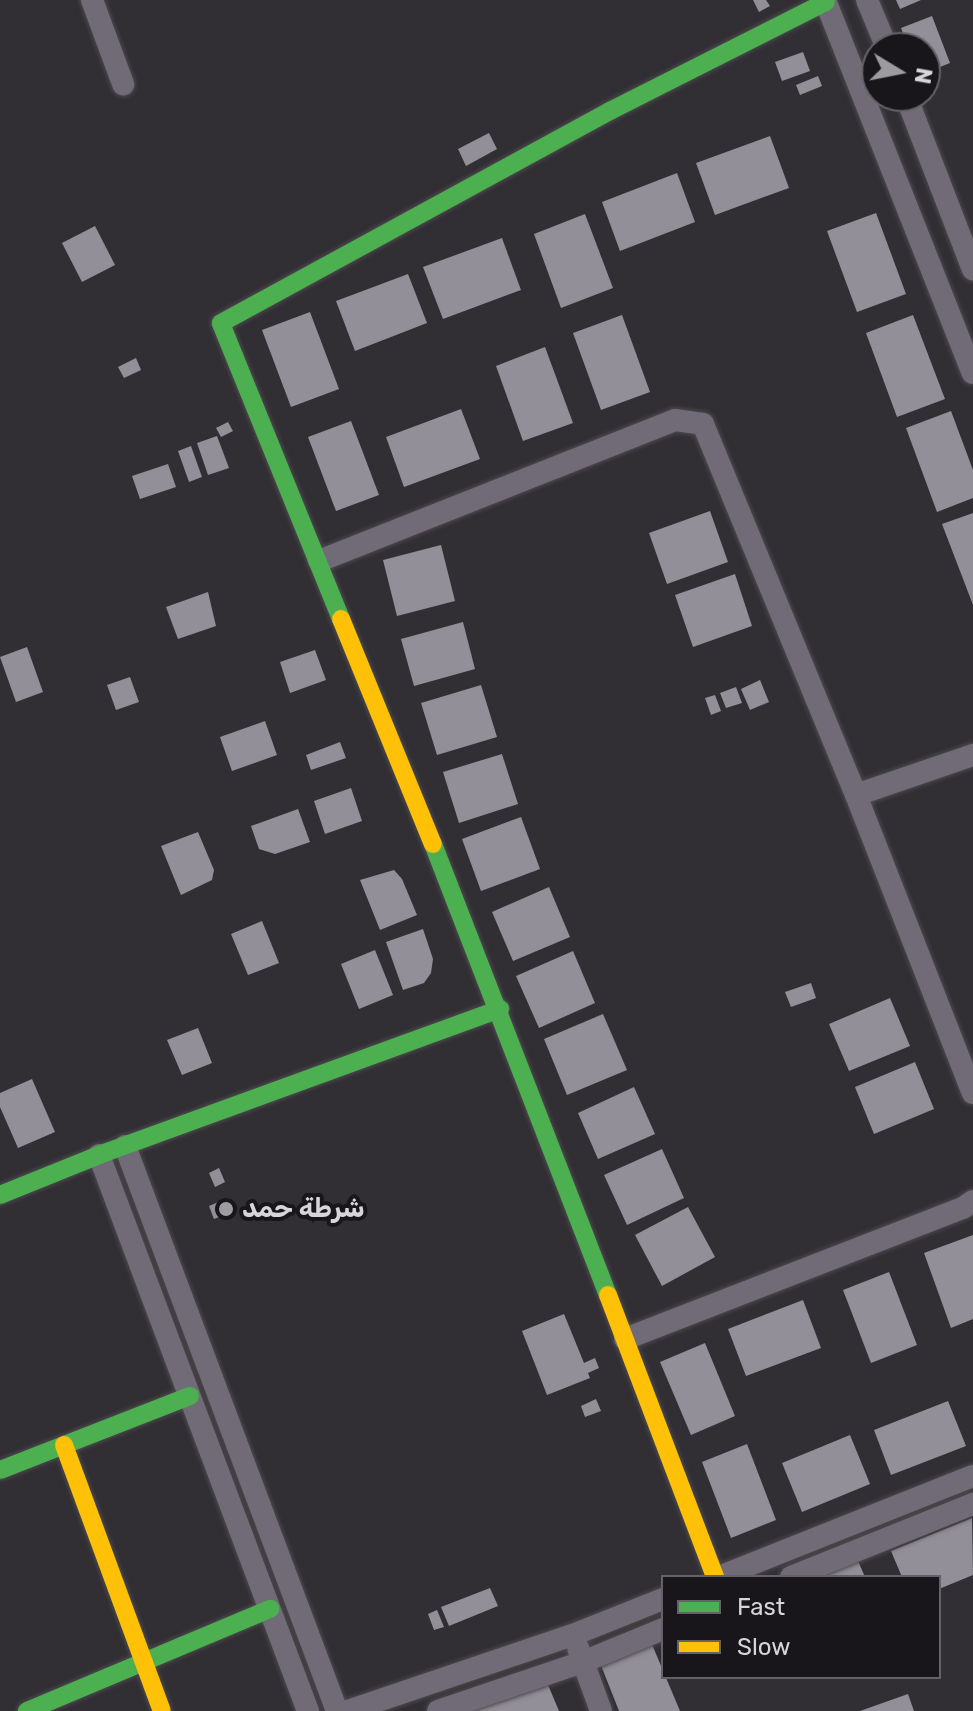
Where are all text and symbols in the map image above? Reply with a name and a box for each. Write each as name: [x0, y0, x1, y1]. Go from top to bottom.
north arrow: [861, 32, 941, 112]
text: N: [908, 66, 938, 86]
place label: شرطة حمد: [242, 1193, 365, 1225]
marker: شرطة حمد: [217, 1200, 235, 1218]
legend: [661, 1575, 941, 1679]
text: Fast: [737, 1593, 785, 1621]
text: Slow: [737, 1633, 790, 1661]

